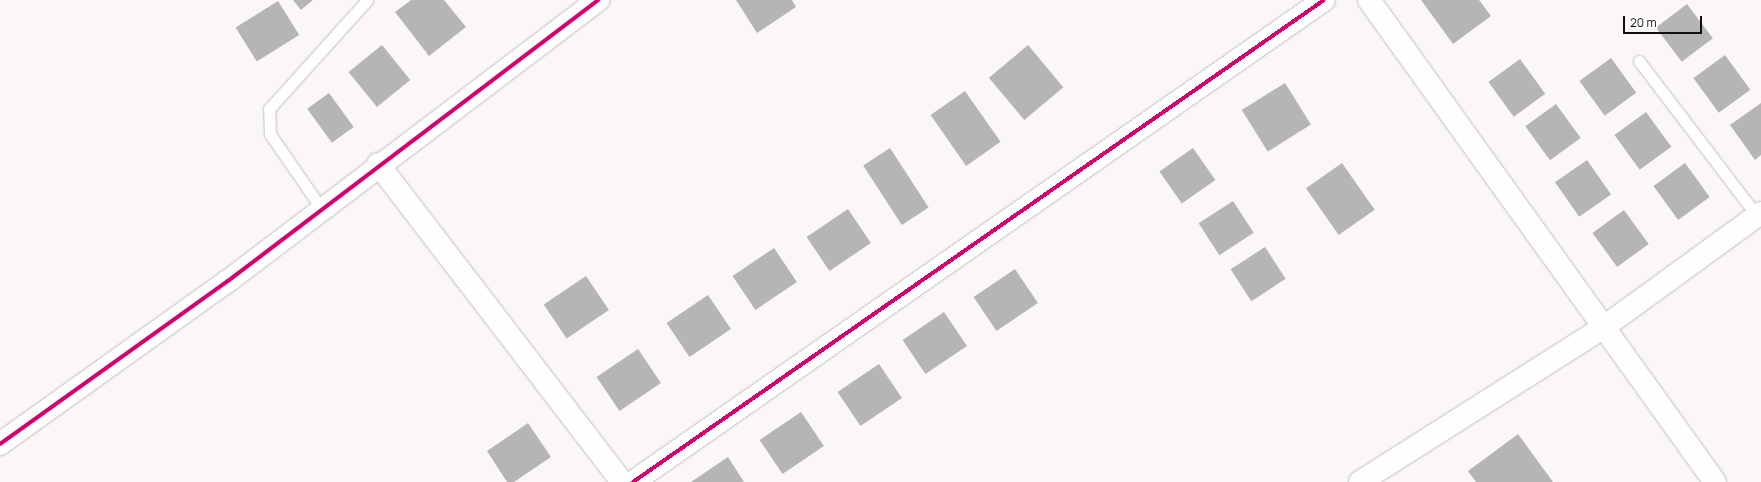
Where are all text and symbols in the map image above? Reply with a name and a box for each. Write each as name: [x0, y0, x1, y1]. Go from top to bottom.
scale bar: [1625, 8, 1704, 34]
text: 20 m: [1630, 14, 1657, 31]

